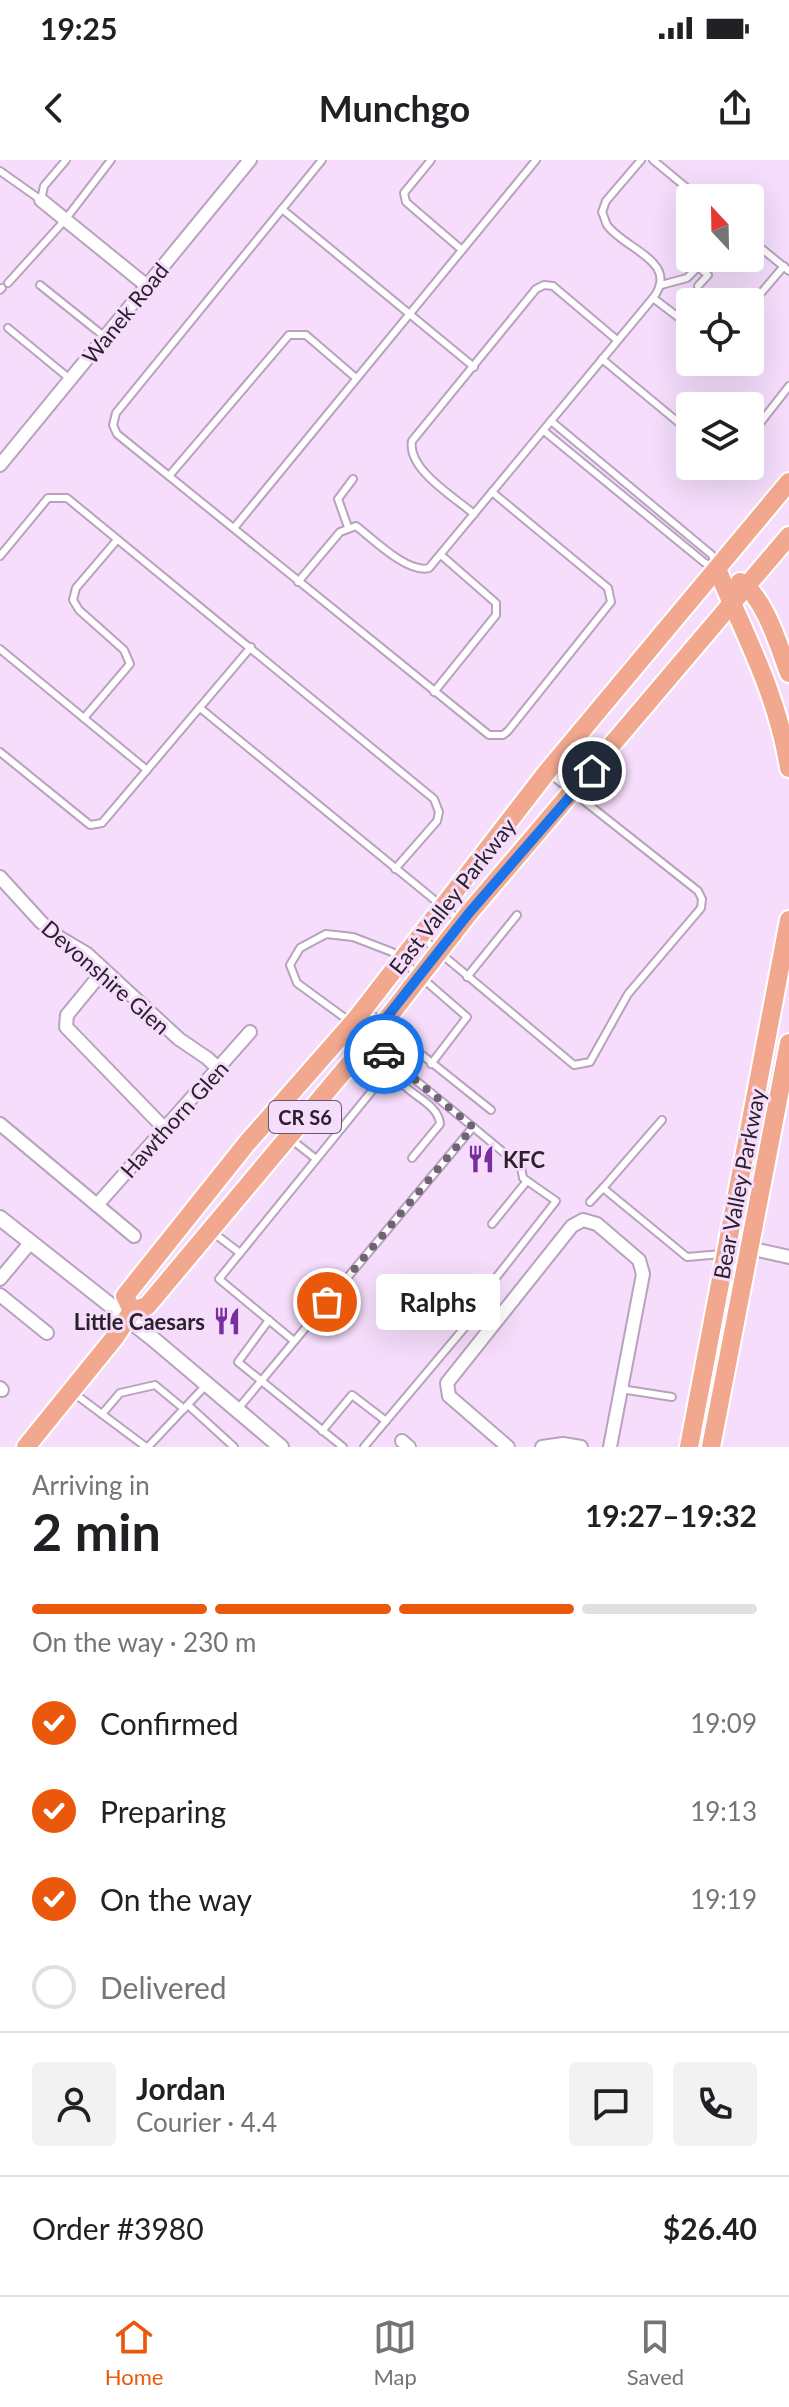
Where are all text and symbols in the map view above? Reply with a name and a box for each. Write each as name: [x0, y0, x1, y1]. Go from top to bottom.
text: 19:25: [40, 10, 117, 46]
icon: back: [32, 86, 76, 130]
text: Munchgo: [319, 86, 470, 130]
icon: share: [713, 86, 757, 130]
north arrow: [676, 184, 764, 272]
map controls: [676, 184, 764, 480]
street label: Wanek Road: [76, 257, 174, 369]
button: locate: [676, 288, 764, 376]
button: layers: [676, 392, 764, 480]
pin: [558, 737, 626, 805]
icon: home: [570, 749, 614, 793]
street label: East Valley Parkway: [383, 812, 522, 979]
street label: Devonshire Glen: [37, 914, 175, 1040]
courier: [344, 1014, 424, 1094]
icon: car: [362, 1032, 406, 1076]
street label: Hawthorn Glen: [114, 1055, 234, 1183]
street label: Bear Valley Parkway: [707, 1086, 771, 1282]
road number: CR S6: [269, 1101, 341, 1133]
restaurant icon: KFC: [466, 1144, 496, 1174]
place label: KFC: [503, 1146, 545, 1173]
pin: [293, 1268, 361, 1336]
callout: Ralphs: [375, 1274, 499, 1330]
icon: bag: [305, 1280, 349, 1324]
text: Ralphs: [399, 1286, 477, 1318]
restaurant icon: Little Caesars: [212, 1306, 242, 1336]
place label: Little Caesars: [74, 1308, 205, 1335]
text: Arriving in: [32, 1469, 150, 1501]
text: 19:27–19:32: [585, 1497, 757, 1533]
text: 2 min: [32, 1500, 161, 1562]
text: On the way · 230 m: [32, 1626, 256, 1658]
icon: check: [32, 1701, 76, 1745]
text: Confirmed: [100, 1705, 239, 1741]
text: 19:09: [690, 1707, 757, 1739]
icon: check: [32, 1789, 76, 1833]
text: Preparing: [100, 1793, 226, 1829]
text: 19:13: [690, 1795, 757, 1827]
icon: check: [32, 1877, 76, 1921]
text: On the way: [100, 1881, 252, 1917]
text: 19:19: [690, 1883, 757, 1915]
text: Delivered: [100, 1969, 227, 2005]
button: person: [32, 2062, 116, 2146]
button: chat: [569, 2062, 653, 2146]
button: phone: [673, 2062, 757, 2146]
text: Jordan: [136, 2070, 226, 2106]
text: Courier · 4.4: [136, 2106, 277, 2138]
text: Order #3980: [32, 2210, 204, 2246]
text: $26.40: [663, 2210, 757, 2246]
tab: Home: [105, 2315, 163, 2390]
tab: Map: [373, 2315, 417, 2390]
tab: Saved: [627, 2315, 684, 2390]

